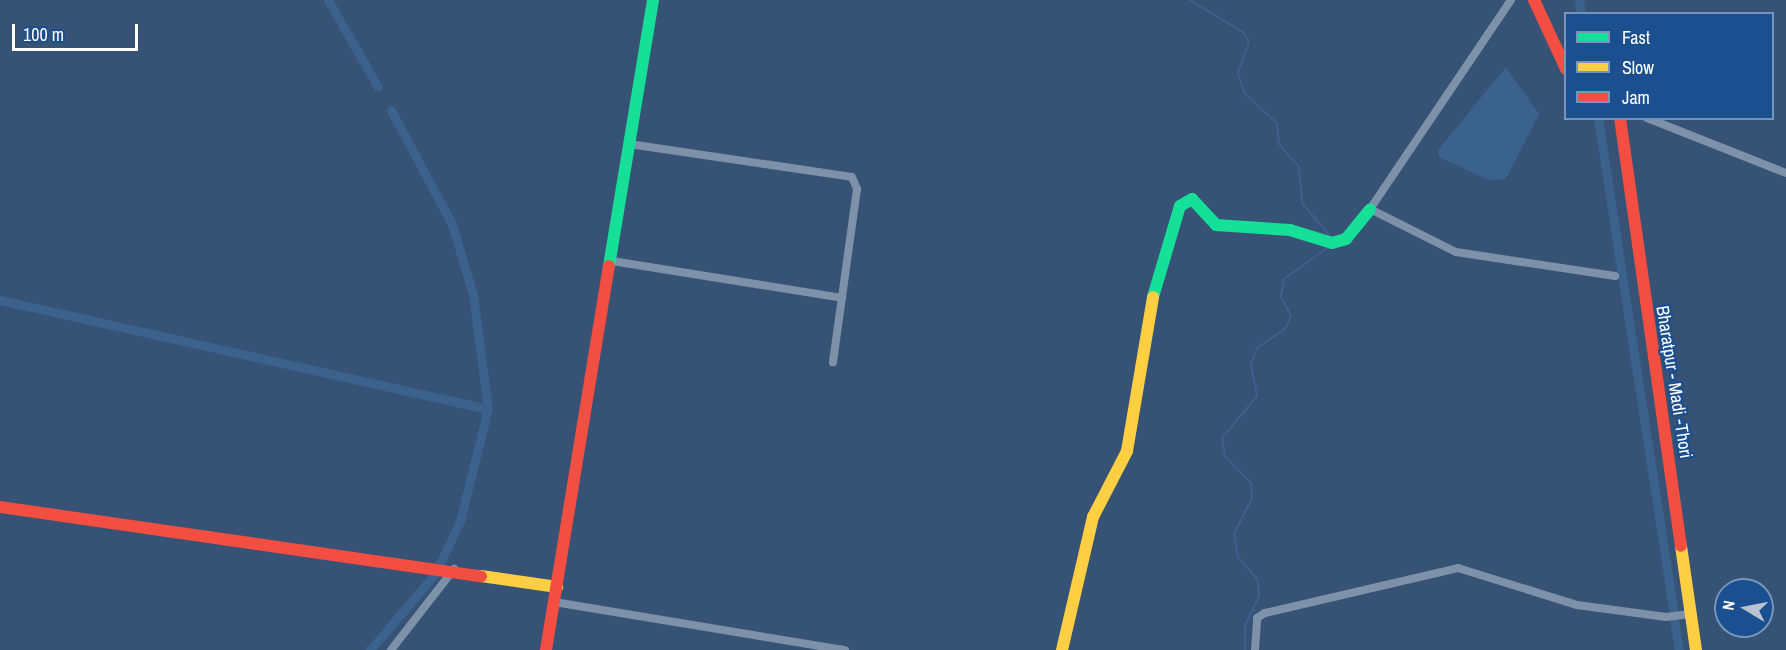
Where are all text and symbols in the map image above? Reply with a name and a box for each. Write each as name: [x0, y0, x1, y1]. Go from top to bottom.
scale bar: [15, 12, 141, 50]
legend: [1564, 12, 1774, 120]
text: 100 m: [23, 22, 64, 47]
text: Fast: [1622, 25, 1650, 50]
text: Slow: [1622, 55, 1654, 80]
text: Jam: [1622, 85, 1650, 110]
street label: Bharatpur - Madi -Thori: [1651, 304, 1697, 460]
north arrow: [1714, 578, 1774, 638]
text: N: [1717, 599, 1740, 612]

